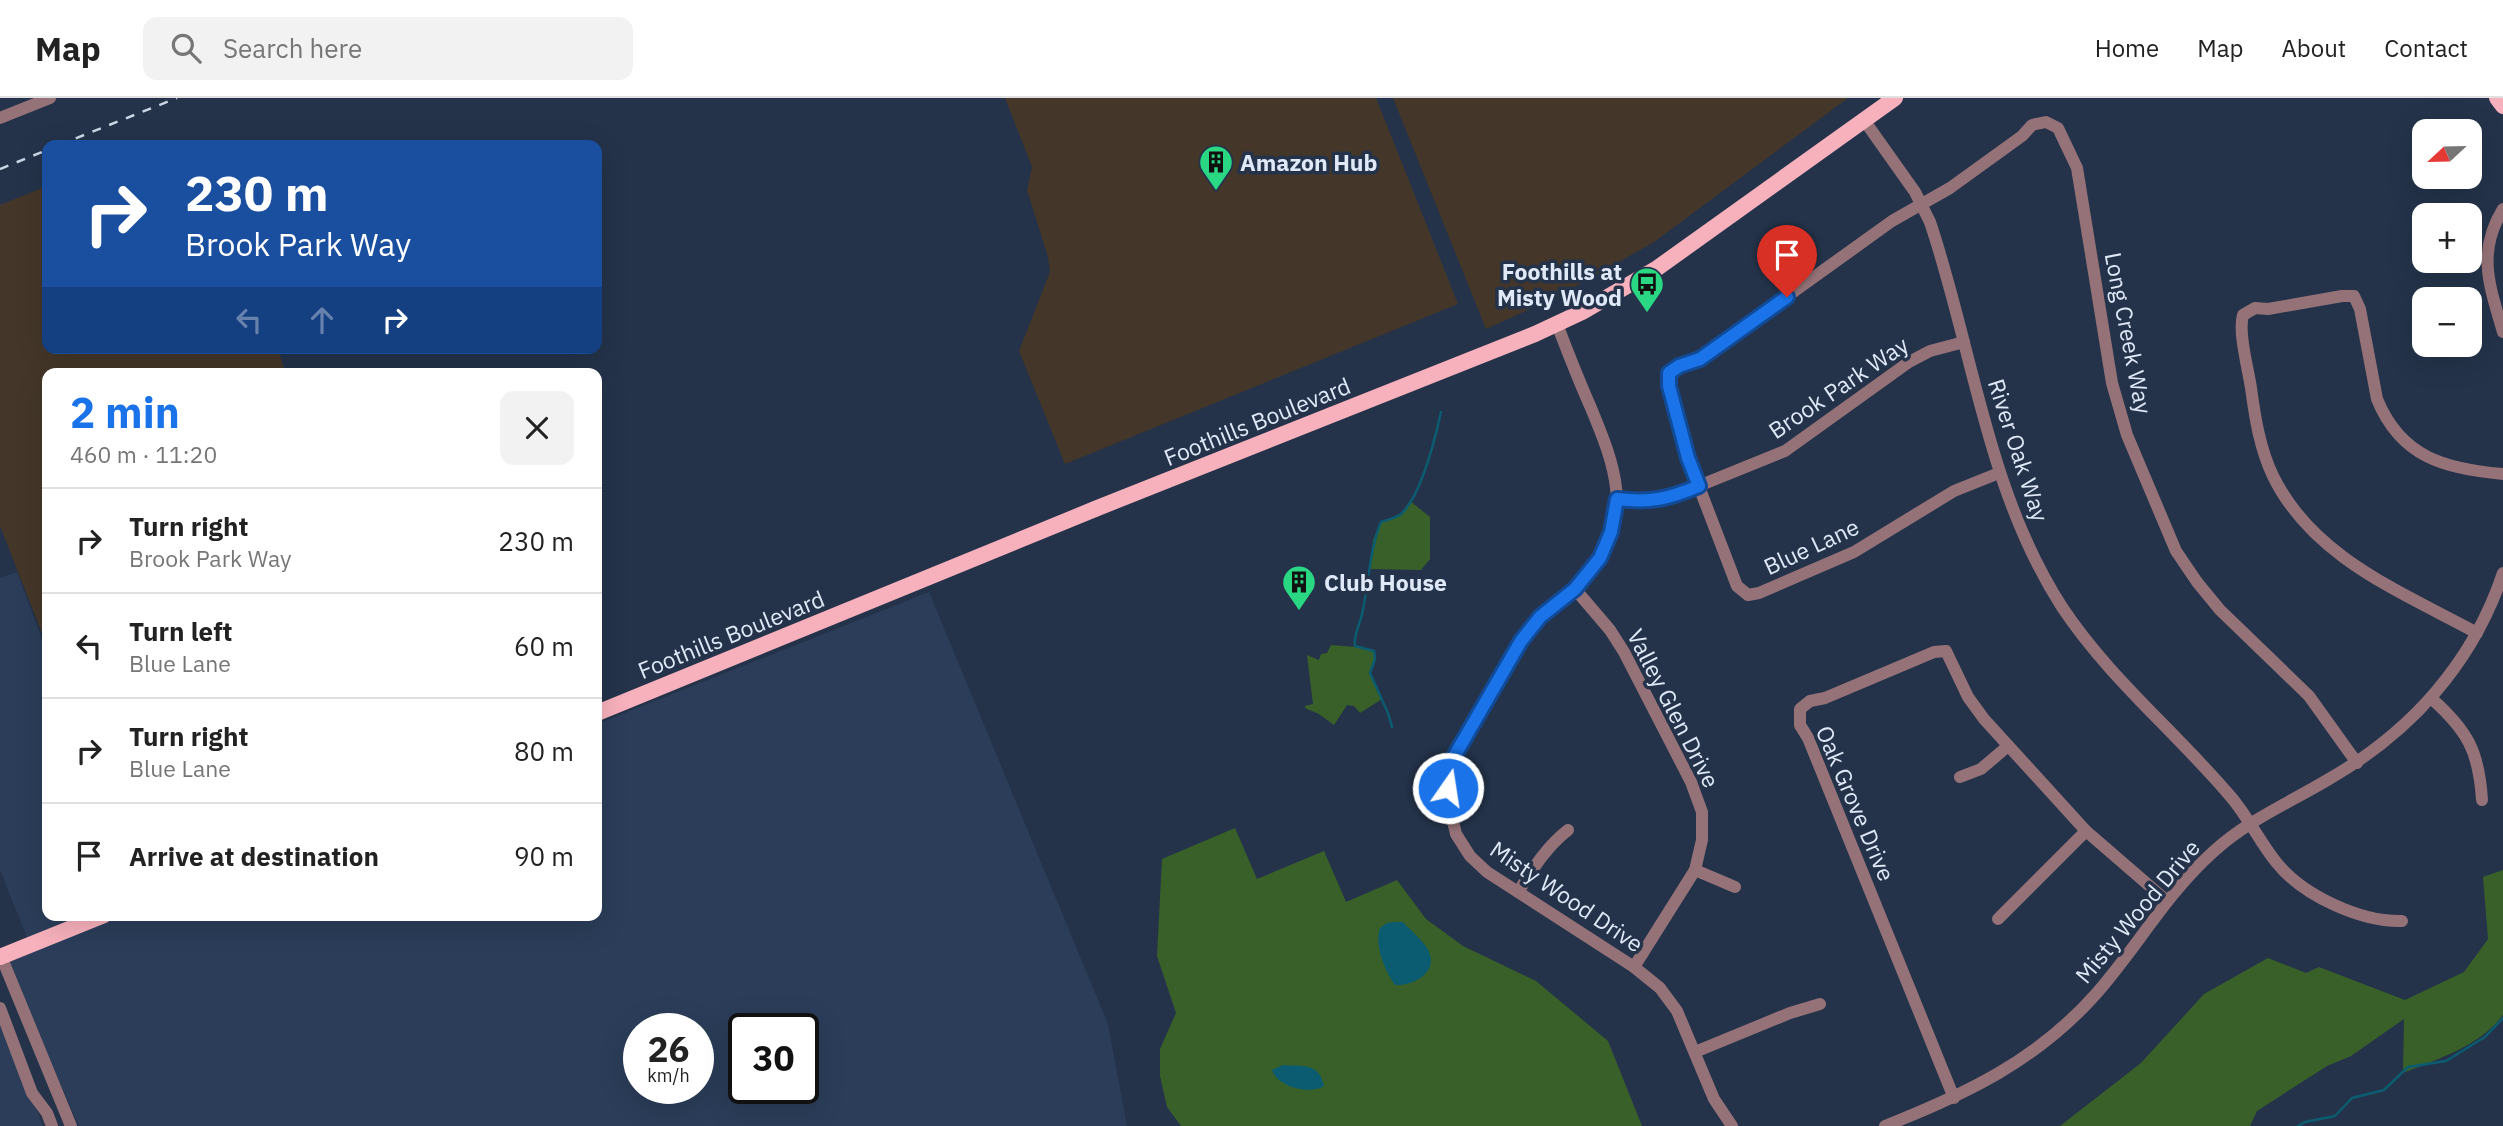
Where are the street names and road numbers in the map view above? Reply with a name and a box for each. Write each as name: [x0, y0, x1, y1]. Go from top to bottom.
street label: Long Creek Way: [2099, 250, 2159, 417]
street label: Brook Park Way: [1762, 329, 1914, 445]
street label: Foothills Boulevard: [1159, 370, 1355, 472]
street label: River Oak Way: [1982, 375, 2056, 526]
street label: Blue Lane: [1758, 511, 1864, 581]
street label: Foothills Boulevard: [633, 583, 829, 685]
street label: Valley Glen Drive: [1621, 624, 1727, 792]
street label: Oak Grove Drive: [1810, 721, 1902, 885]
street label: Misty Wood Drive: [2068, 833, 2206, 989]
street label: Misty Wood Drive: [1485, 834, 1649, 958]

